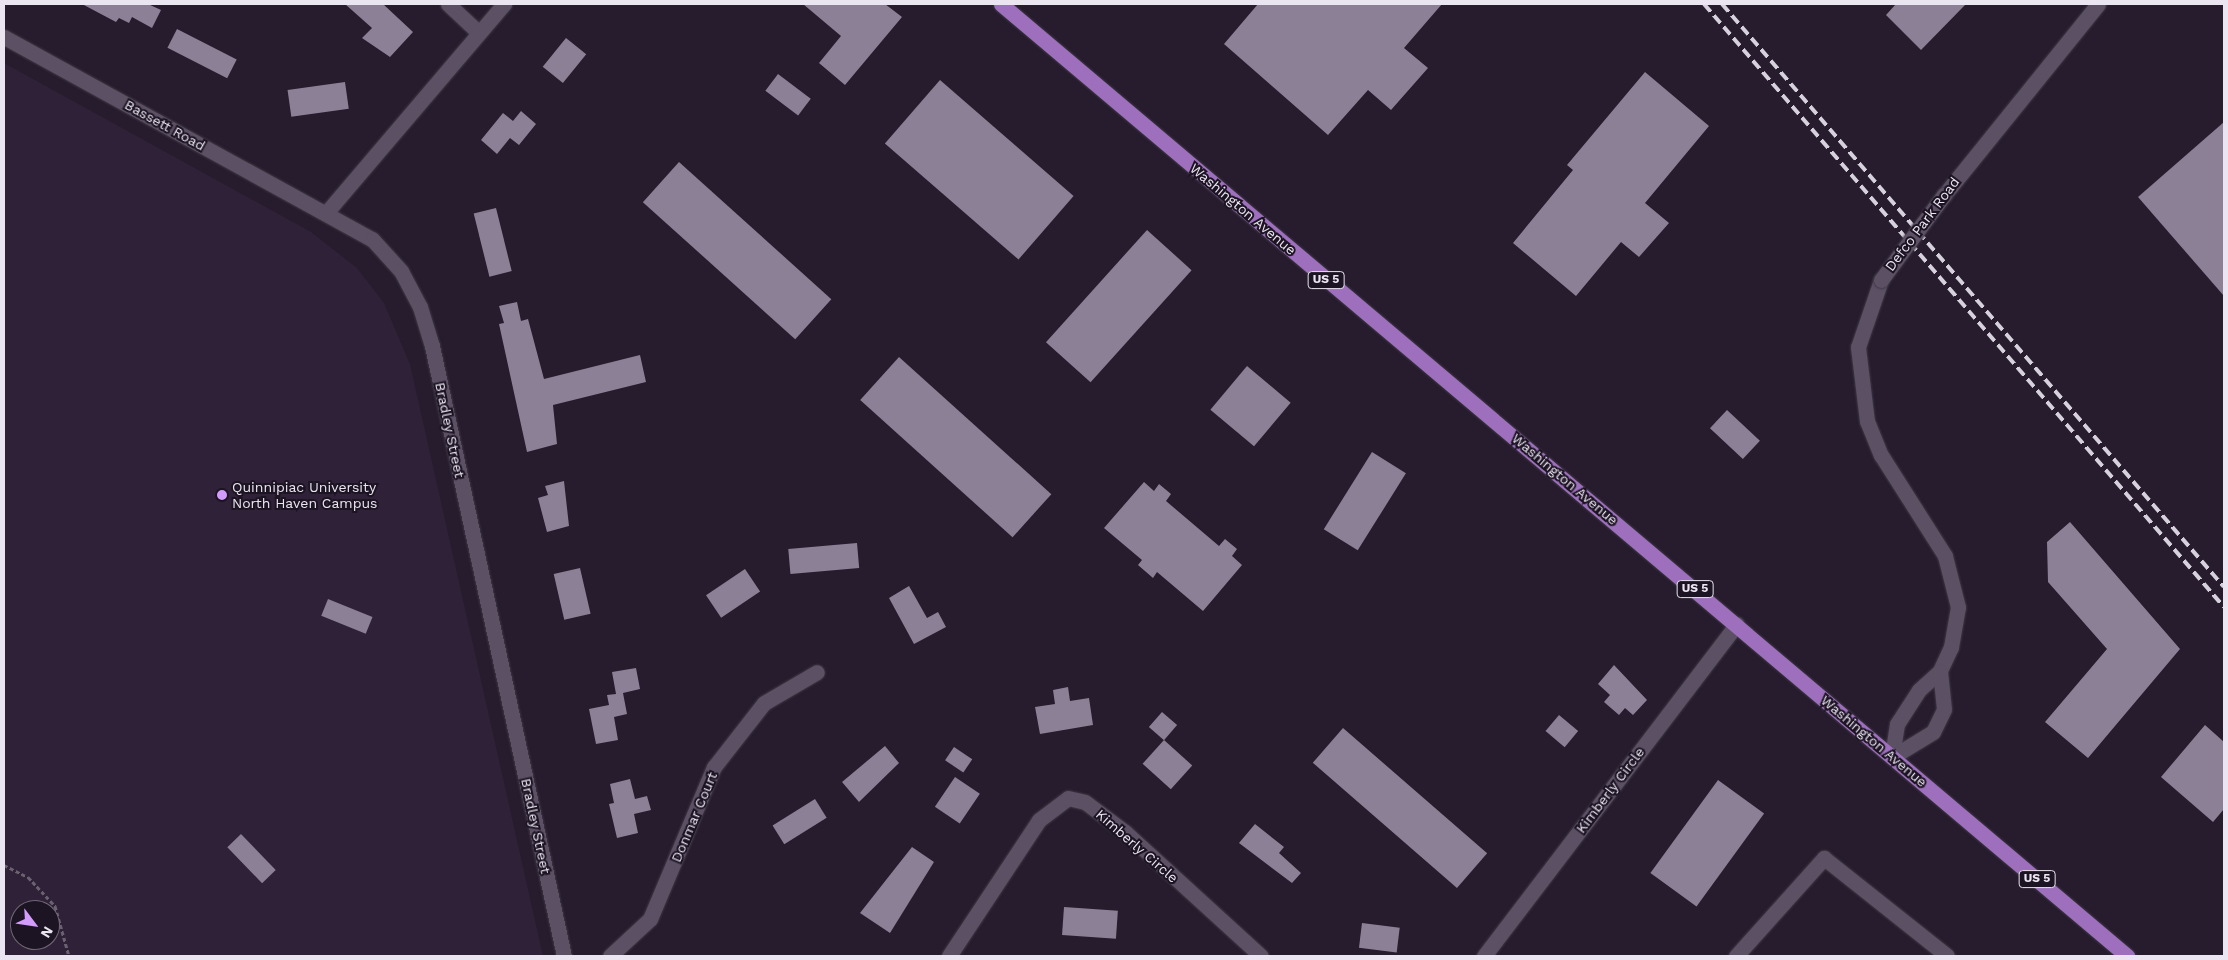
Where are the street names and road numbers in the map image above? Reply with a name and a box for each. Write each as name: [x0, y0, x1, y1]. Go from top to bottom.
street label: Bassett Road: [122, 96, 208, 154]
street label: Washington Avenue: [1186, 160, 1300, 258]
street label: Defco Park Road: [1881, 174, 1963, 274]
road number: US 5: [1307, 270, 1345, 290]
street label: Bradley Street: [432, 381, 468, 479]
street label: Washington Avenue: [1508, 430, 1622, 528]
road number: US 5: [1676, 580, 1714, 598]
street label: Washington Avenue: [1817, 692, 1931, 790]
street label: Kimberly Circle: [1572, 744, 1648, 836]
street label: Donmar Court: [667, 769, 721, 865]
street label: Bradley Street: [518, 777, 554, 875]
street label: Kimberly Circle: [1092, 806, 1182, 886]
road number: US 5: [2018, 870, 2056, 889]

